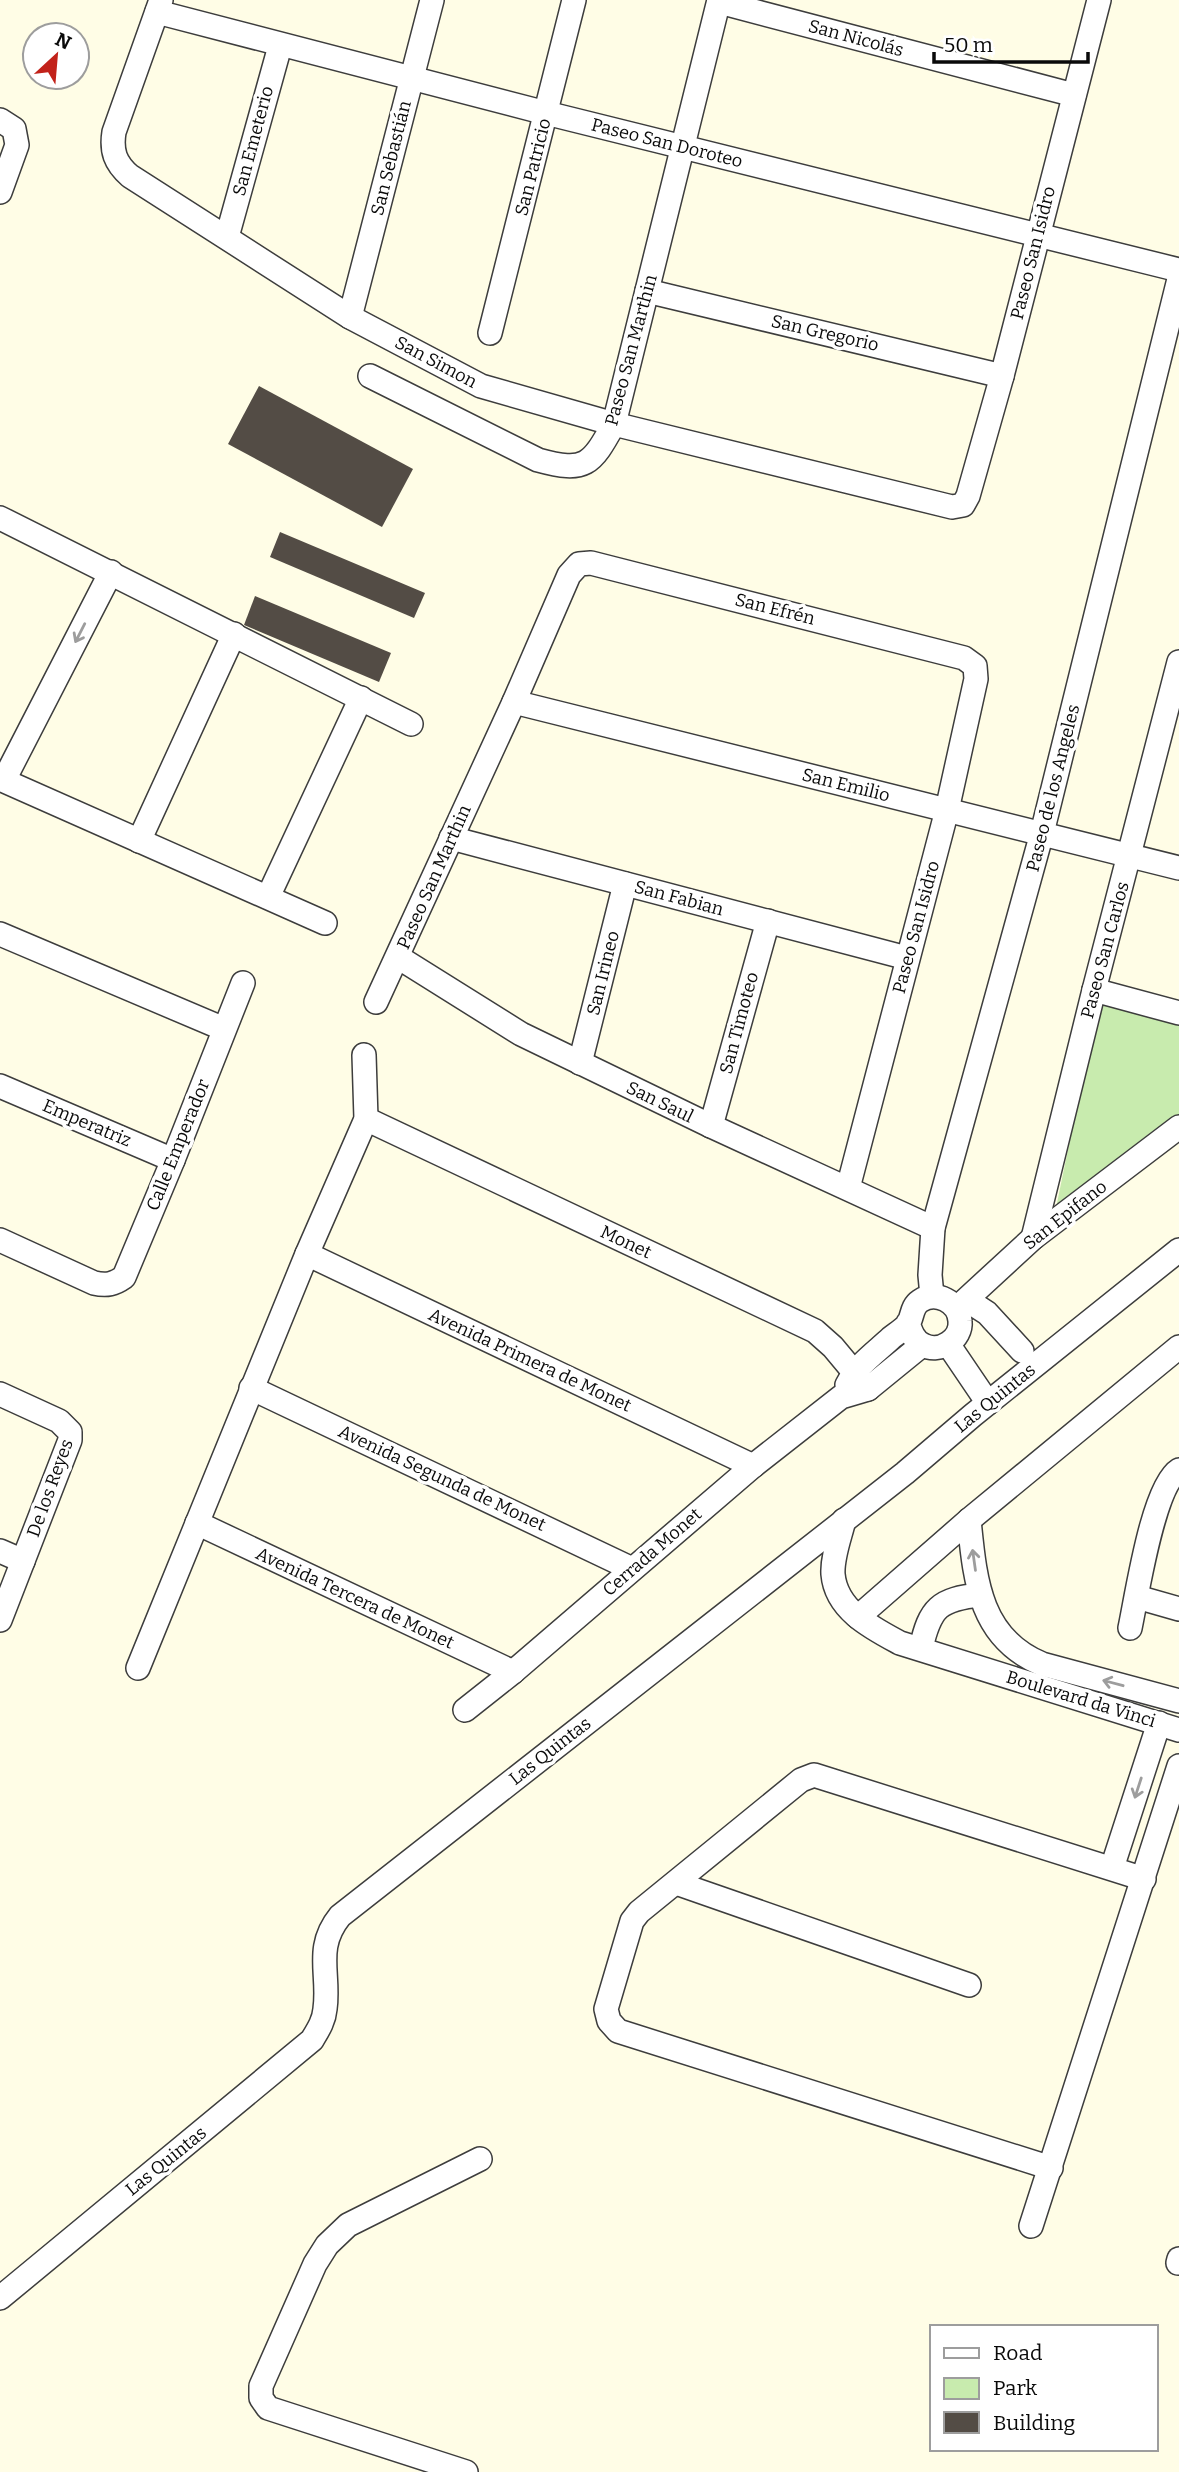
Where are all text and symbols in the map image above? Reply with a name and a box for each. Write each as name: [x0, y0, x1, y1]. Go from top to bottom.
street label: San Nicolás: [806, 15, 906, 61]
north arrow: [21, 21, 91, 91]
scale bar: [934, 21, 1088, 65]
text: N: [52, 28, 75, 55]
text: 50 m: [944, 32, 993, 58]
street label: San Emeterio: [228, 84, 278, 198]
street label: San Sebastián: [366, 98, 416, 218]
street label: Paseo San Doroteo: [589, 114, 745, 172]
street label: San Patricio: [510, 116, 556, 218]
street label: Paseo San Isidro: [1006, 184, 1060, 322]
street label: Paseo San Marthin: [600, 271, 662, 428]
street label: San Gregorio: [769, 310, 881, 356]
street label: San Simon: [391, 331, 481, 393]
street label: San Efrén: [733, 588, 818, 630]
one-way arrow: [73, 622, 87, 643]
street label: Paseo de los Angeles: [1022, 702, 1084, 874]
street label: San Emilio: [800, 763, 892, 807]
street label: Paseo San Marthin: [392, 801, 476, 953]
street label: Paseo San Isidro: [888, 858, 944, 996]
street label: San Fabian: [632, 876, 727, 921]
street label: Paseo San Carlos: [1076, 879, 1134, 1021]
street label: San Irineo: [582, 929, 624, 1017]
street label: San Timoteo: [715, 970, 763, 1076]
street label: Calle Emperador: [142, 1076, 214, 1214]
street label: San Saul: [623, 1076, 697, 1128]
street label: Emperatriz: [39, 1094, 135, 1152]
street label: San Epifano: [1019, 1176, 1111, 1254]
street label: Monet: [597, 1221, 655, 1264]
street label: Avenida Primera de Monet: [425, 1303, 635, 1417]
street label: Las Quintas: [950, 1359, 1040, 1437]
street label: Avenida Segunda de Monet: [335, 1420, 550, 1536]
street label: De los Reyes: [22, 1436, 78, 1540]
street label: Cerrada Monet: [598, 1503, 706, 1601]
street label: Avenida Tercera de Monet: [252, 1542, 458, 1654]
one-way arrow: [967, 1550, 980, 1572]
street label: Boulevard da Vinci: [1004, 1666, 1158, 1732]
one-way arrow: [1102, 1676, 1125, 1689]
street label: Las Quintas: [505, 1712, 595, 1790]
one-way arrow: [1130, 1777, 1143, 1799]
street label: Las Quintas: [121, 2122, 211, 2200]
legend: [930, 2325, 1158, 2451]
text: Road: [993, 2340, 1042, 2366]
text: Park: [993, 2375, 1037, 2401]
text: Building: [993, 2410, 1076, 2436]

